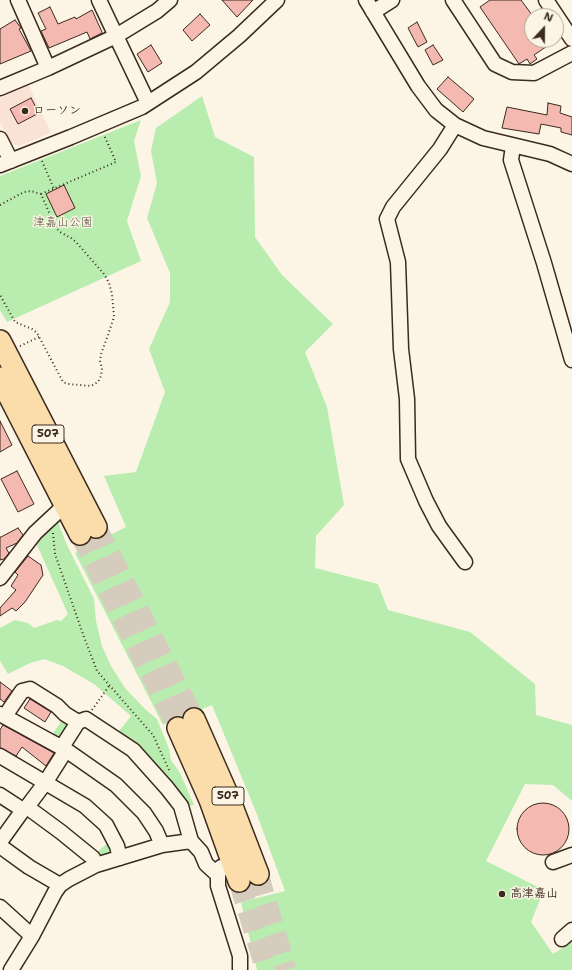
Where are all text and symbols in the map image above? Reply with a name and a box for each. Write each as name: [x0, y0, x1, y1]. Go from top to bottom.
north arrow: [524, 8, 564, 48]
text: N: [541, 9, 555, 26]
place label: ローソン: [33, 104, 81, 118]
marker: ローソン: [20, 106, 30, 116]
park label: 津嘉山公園: [33, 216, 93, 230]
road number: 507: [32, 425, 64, 443]
road number: 507: [212, 787, 244, 805]
place label: 高津嘉山: [510, 887, 558, 901]
marker: 高津嘉山: [497, 889, 507, 899]

